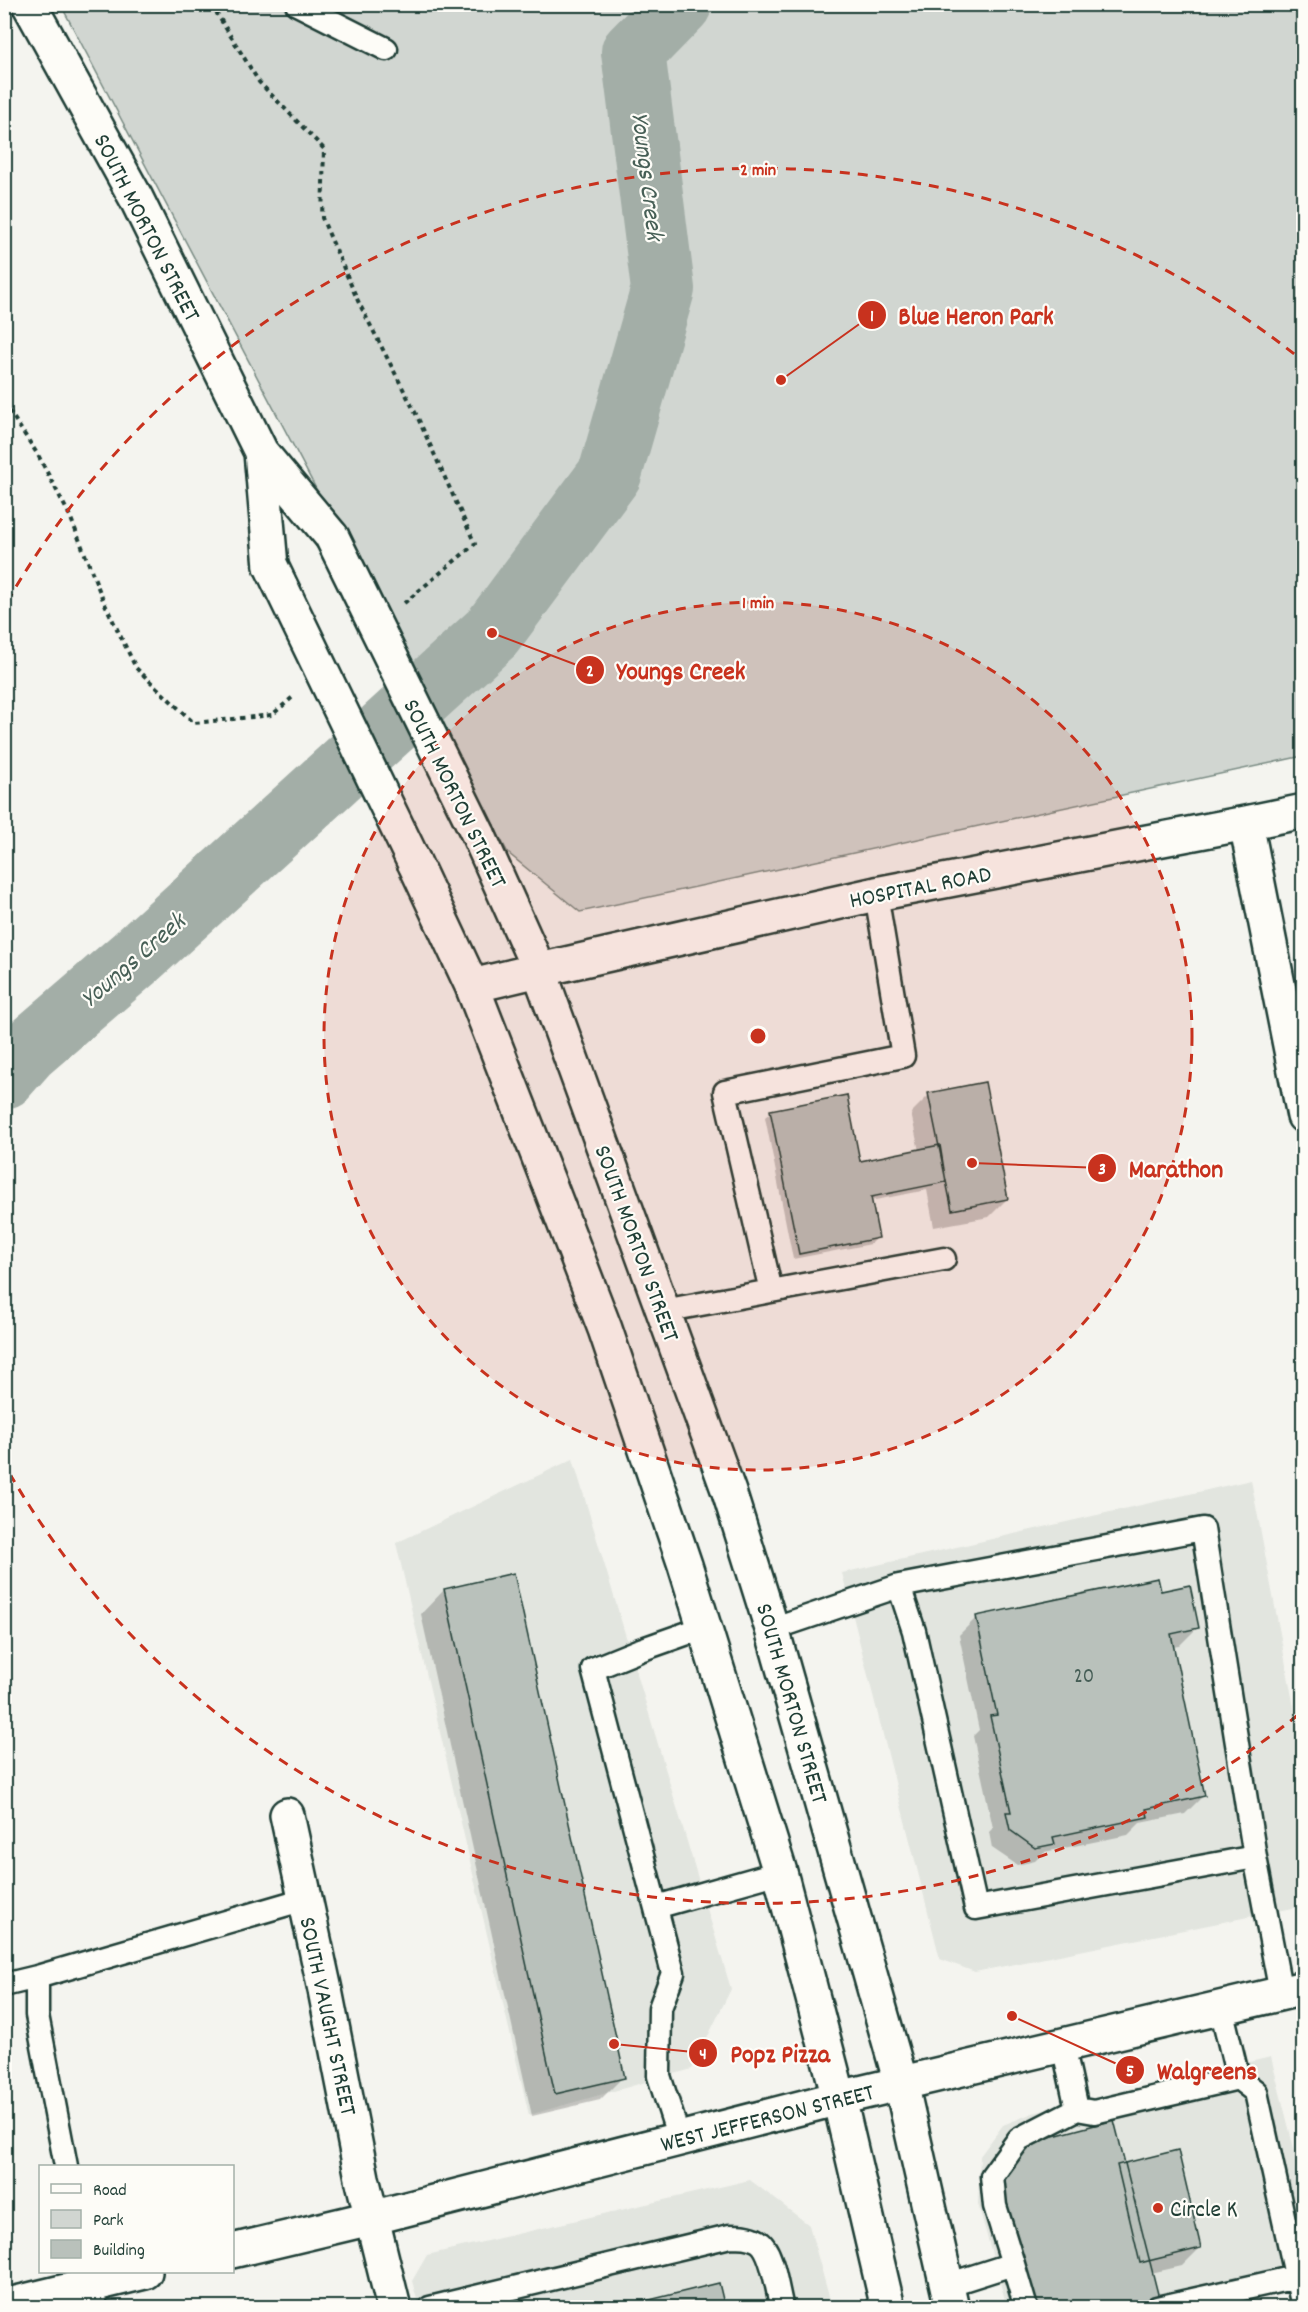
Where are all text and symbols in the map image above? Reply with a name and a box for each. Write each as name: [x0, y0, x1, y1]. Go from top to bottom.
water label: Youngs Creek: [619, 110, 672, 245]
street label: SOUTH MORTON STREET: [83, 128, 208, 329]
text: 2 min: [740, 159, 776, 184]
callout: Blue Heron Park: [857, 293, 1066, 337]
text: Blue Heron Park: [898, 300, 1054, 337]
text: 1: [870, 305, 874, 330]
text: 1 min: [742, 592, 774, 617]
callout: Youngs Creek: [575, 648, 757, 692]
text: Youngs Creek: [616, 655, 746, 692]
text: 2: [586, 660, 594, 685]
street label: SOUTH MORTON STREET: [393, 694, 514, 895]
street label: HOSPITAL ROAD: [847, 859, 994, 919]
water label: Youngs Creek: [74, 904, 197, 1018]
centre of rings: [748, 1026, 768, 1046]
street label: SOUTH MORTON STREET: [584, 1141, 687, 1347]
callout: Marathon: [1087, 1146, 1235, 1190]
text: Marathon: [1129, 1153, 1223, 1190]
text: 3: [1098, 1158, 1106, 1183]
street label: SOUTH MORTON STREET: [745, 1600, 835, 1808]
house number: 20: [1074, 1663, 1094, 1693]
street label: SOUTH VAUGHT STREET: [288, 1914, 364, 2119]
callout: Popz Pizza: [688, 2031, 842, 2075]
text: Popz Pizza: [730, 2038, 831, 2075]
text: 4: [699, 2043, 707, 2068]
callout: Walgreens: [1115, 2048, 1269, 2092]
text: Walgreens: [1157, 2055, 1257, 2092]
text: 5: [1126, 2060, 1134, 2085]
street label: WEST JEFFERSON STREET: [657, 2077, 878, 2163]
legend: [39, 2165, 234, 2273]
text: Road: [93, 2179, 127, 2204]
place label: Circle K: [1170, 2194, 1238, 2228]
marker: Circle K: [1151, 2201, 1165, 2215]
text: Park: [93, 2209, 124, 2234]
text: Building: [93, 2239, 145, 2264]

